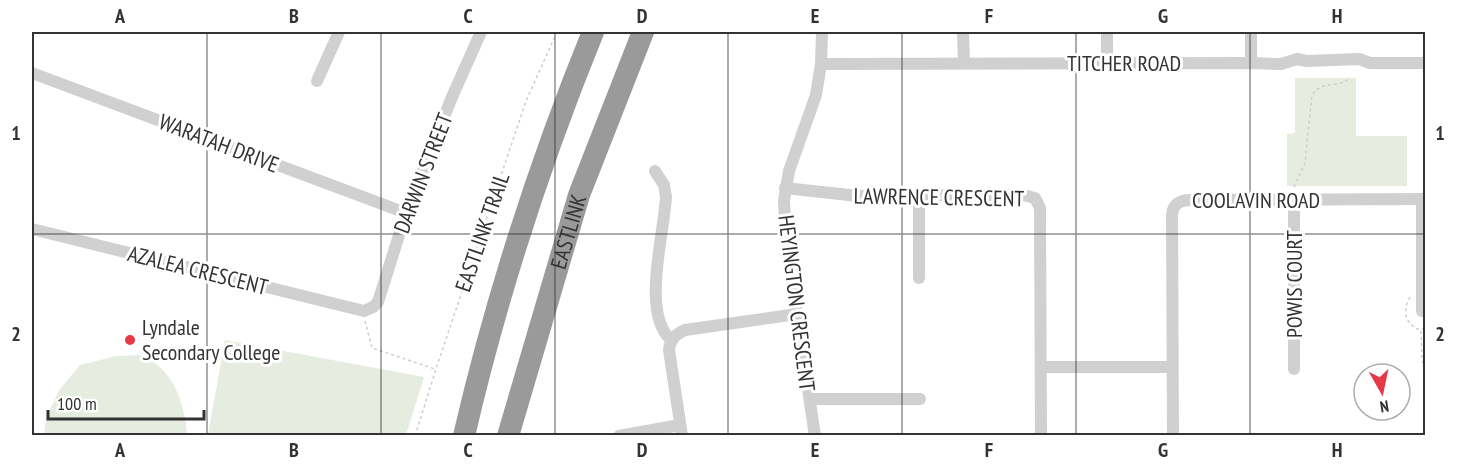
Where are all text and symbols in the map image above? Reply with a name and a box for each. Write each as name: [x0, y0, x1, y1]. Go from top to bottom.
text: A: [114, 3, 126, 29]
text: B: [289, 3, 299, 29]
text: C: [463, 3, 473, 29]
text: D: [637, 3, 648, 29]
text: E: [811, 3, 819, 29]
text: F: [985, 3, 993, 29]
text: G: [1158, 3, 1168, 29]
text: H: [1332, 3, 1342, 29]
street label: TITCHER ROAD: [1067, 49, 1181, 77]
street label: WARATAH DRIVE: [155, 107, 283, 179]
street label: DARWIN STREET: [387, 109, 459, 237]
text: 1: [11, 120, 21, 146]
text: 1: [1435, 120, 1445, 146]
street label: EASTLINK TRAIL: [449, 169, 515, 295]
street label: LAWRENCE CRESCENT: [853, 182, 1025, 212]
street label: COOLAVIN ROAD: [1192, 186, 1320, 214]
street label: EASTLINK: [544, 191, 592, 272]
street label: HEYINGTON CRESCENT: [772, 213, 822, 393]
street label: POWIS COURT: [1280, 230, 1308, 338]
street label: AZALEA CRESCENT: [125, 239, 271, 301]
place label: Lyndale Secondary College: [142, 313, 280, 366]
text: 2: [11, 321, 21, 347]
text: 2: [1435, 321, 1445, 347]
marker: Lyndale Secondary College: [123, 333, 137, 347]
north arrow: [1352, 362, 1412, 422]
scale bar: [48, 383, 204, 421]
text: 100 m: [57, 392, 97, 415]
text: N: [1379, 396, 1390, 417]
text: A: [114, 437, 126, 463]
text: B: [289, 437, 299, 463]
text: C: [463, 437, 473, 463]
text: D: [637, 437, 648, 463]
text: E: [811, 437, 819, 463]
text: F: [985, 437, 993, 463]
text: G: [1158, 437, 1168, 463]
text: H: [1332, 437, 1342, 463]

